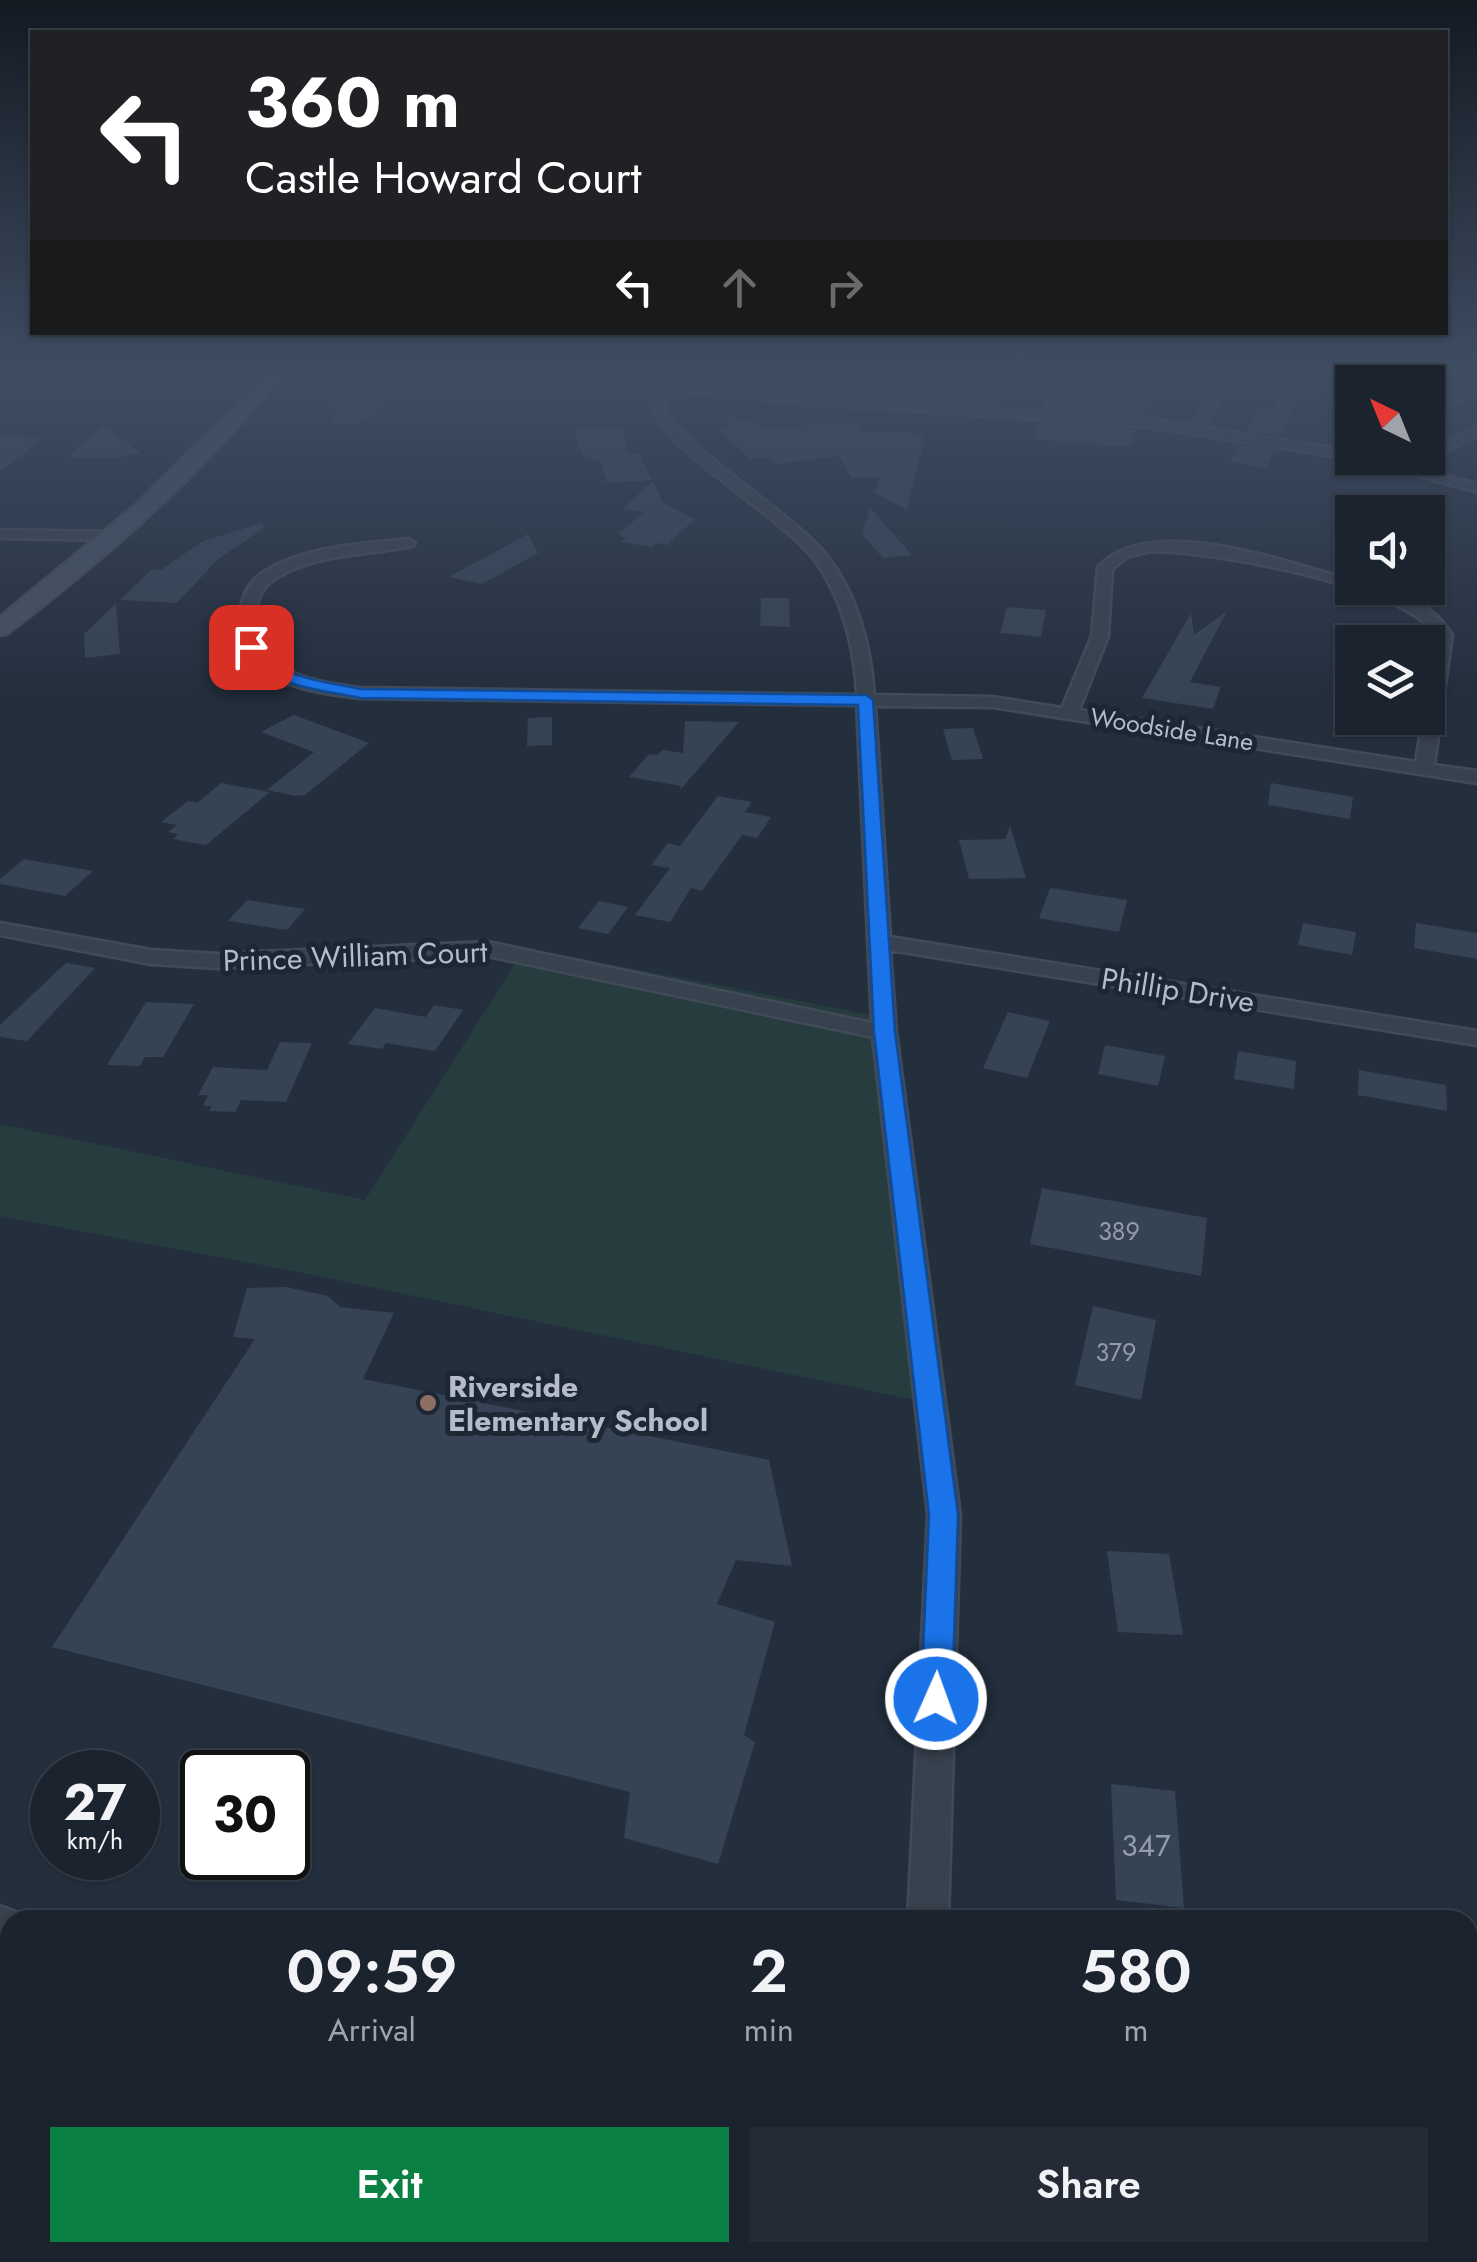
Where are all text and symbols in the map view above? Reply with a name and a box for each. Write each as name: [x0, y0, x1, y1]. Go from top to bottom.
text: 360 m: [245, 52, 460, 153]
icon: left: [80, 70, 210, 200]
text: Castle Howard Court: [245, 145, 642, 210]
icon: left: [607, 260, 662, 315]
icon: ahead: [712, 260, 767, 315]
icon: right: [817, 260, 872, 315]
north arrow: [1335, 365, 1445, 475]
map controls: [1335, 365, 1445, 735]
button: sound: [1335, 495, 1445, 605]
pin: [209, 605, 294, 690]
icon: arrive: [224, 620, 279, 675]
button: layers: [1335, 625, 1445, 735]
street label: Woodside Lane: [1088, 698, 1256, 760]
street label: Prince William Court: [222, 930, 489, 982]
street label: Phillip Drive: [1098, 957, 1258, 1023]
house number: 389: [1098, 1213, 1140, 1249]
house number: 379: [1096, 1334, 1136, 1370]
place label: Riverside Elementary School: [448, 1365, 708, 1442]
marker: Riverside Elementary School: [417, 1392, 439, 1414]
position arrow: [884, 1647, 988, 1751]
speed limit sign: 30: [180, 1750, 310, 1880]
text: 27: [64, 1766, 126, 1839]
text: km/h: [67, 1822, 123, 1858]
house number: 347: [1121, 1824, 1171, 1867]
text: 09:59: [286, 1928, 458, 2015]
text: 2: [750, 1928, 788, 2015]
text: 580: [1080, 1928, 1192, 2015]
text: Arrival: [328, 2007, 416, 2053]
text: min: [744, 2007, 794, 2053]
text: m: [1123, 2007, 1148, 2053]
button: Exit: [50, 2127, 729, 2242]
button: Share: [749, 2127, 1428, 2242]

